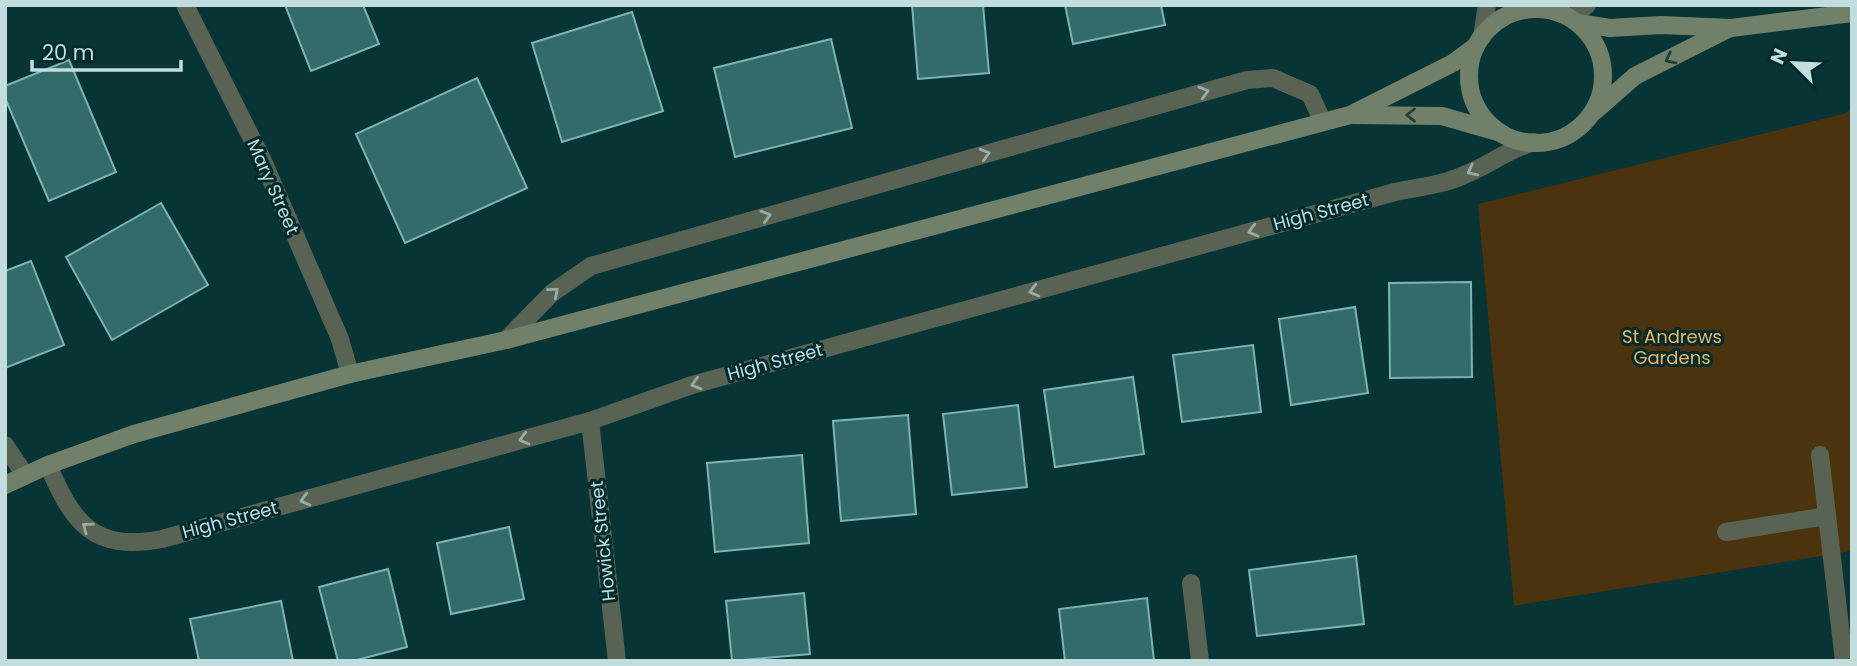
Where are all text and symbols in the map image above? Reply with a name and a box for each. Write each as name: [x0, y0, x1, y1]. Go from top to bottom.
scale bar: [32, 28, 180, 72]
north arrow: [1759, 28, 1829, 98]
text: 20 m: [42, 38, 95, 67]
text: N: [1764, 44, 1794, 68]
one-way arrow: [1665, 50, 1677, 64]
one-way arrow: [1198, 86, 1210, 101]
one-way arrow: [1405, 107, 1415, 123]
street label: Mary Street: [241, 135, 306, 238]
one-way arrow: [979, 148, 991, 162]
one-way arrow: [1467, 163, 1479, 177]
street label: High Street: [1270, 187, 1371, 236]
one-way arrow: [760, 210, 772, 224]
one-way arrow: [1247, 223, 1259, 237]
one-way arrow: [1028, 283, 1040, 297]
one-way arrow: [547, 288, 559, 301]
park label: St Andrews Gardens: [1622, 324, 1722, 370]
street label: High Street: [724, 337, 825, 386]
one-way arrow: [691, 375, 703, 390]
one-way arrow: [518, 431, 530, 446]
street label: Howick Street: [584, 480, 621, 602]
one-way arrow: [299, 491, 311, 506]
street label: High Street: [179, 495, 280, 544]
one-way arrow: [83, 523, 95, 535]

